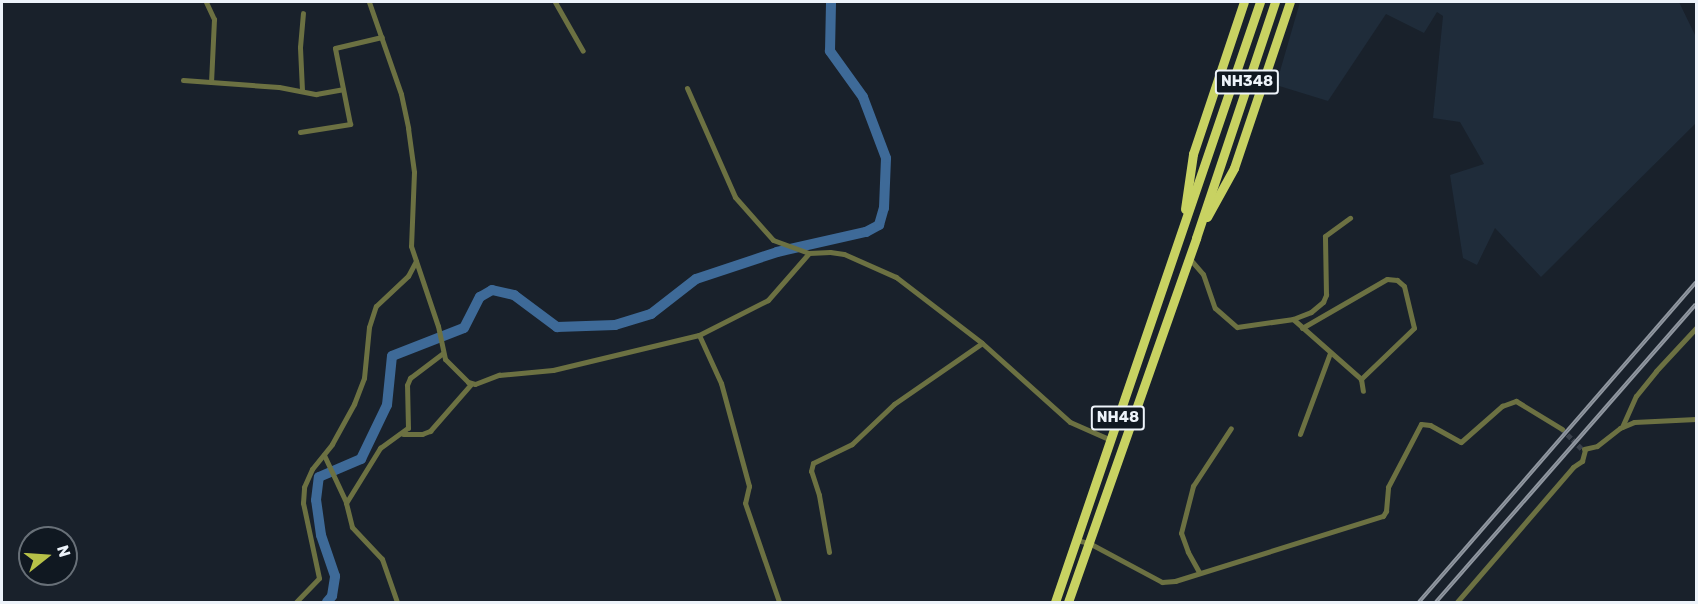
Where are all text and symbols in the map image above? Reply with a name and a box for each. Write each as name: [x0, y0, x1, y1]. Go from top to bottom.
road number: NH348: [1214, 70, 1280, 94]
road number: NH48: [1090, 406, 1146, 430]
north arrow: [18, 526, 78, 586]
text: N: [53, 543, 75, 559]

